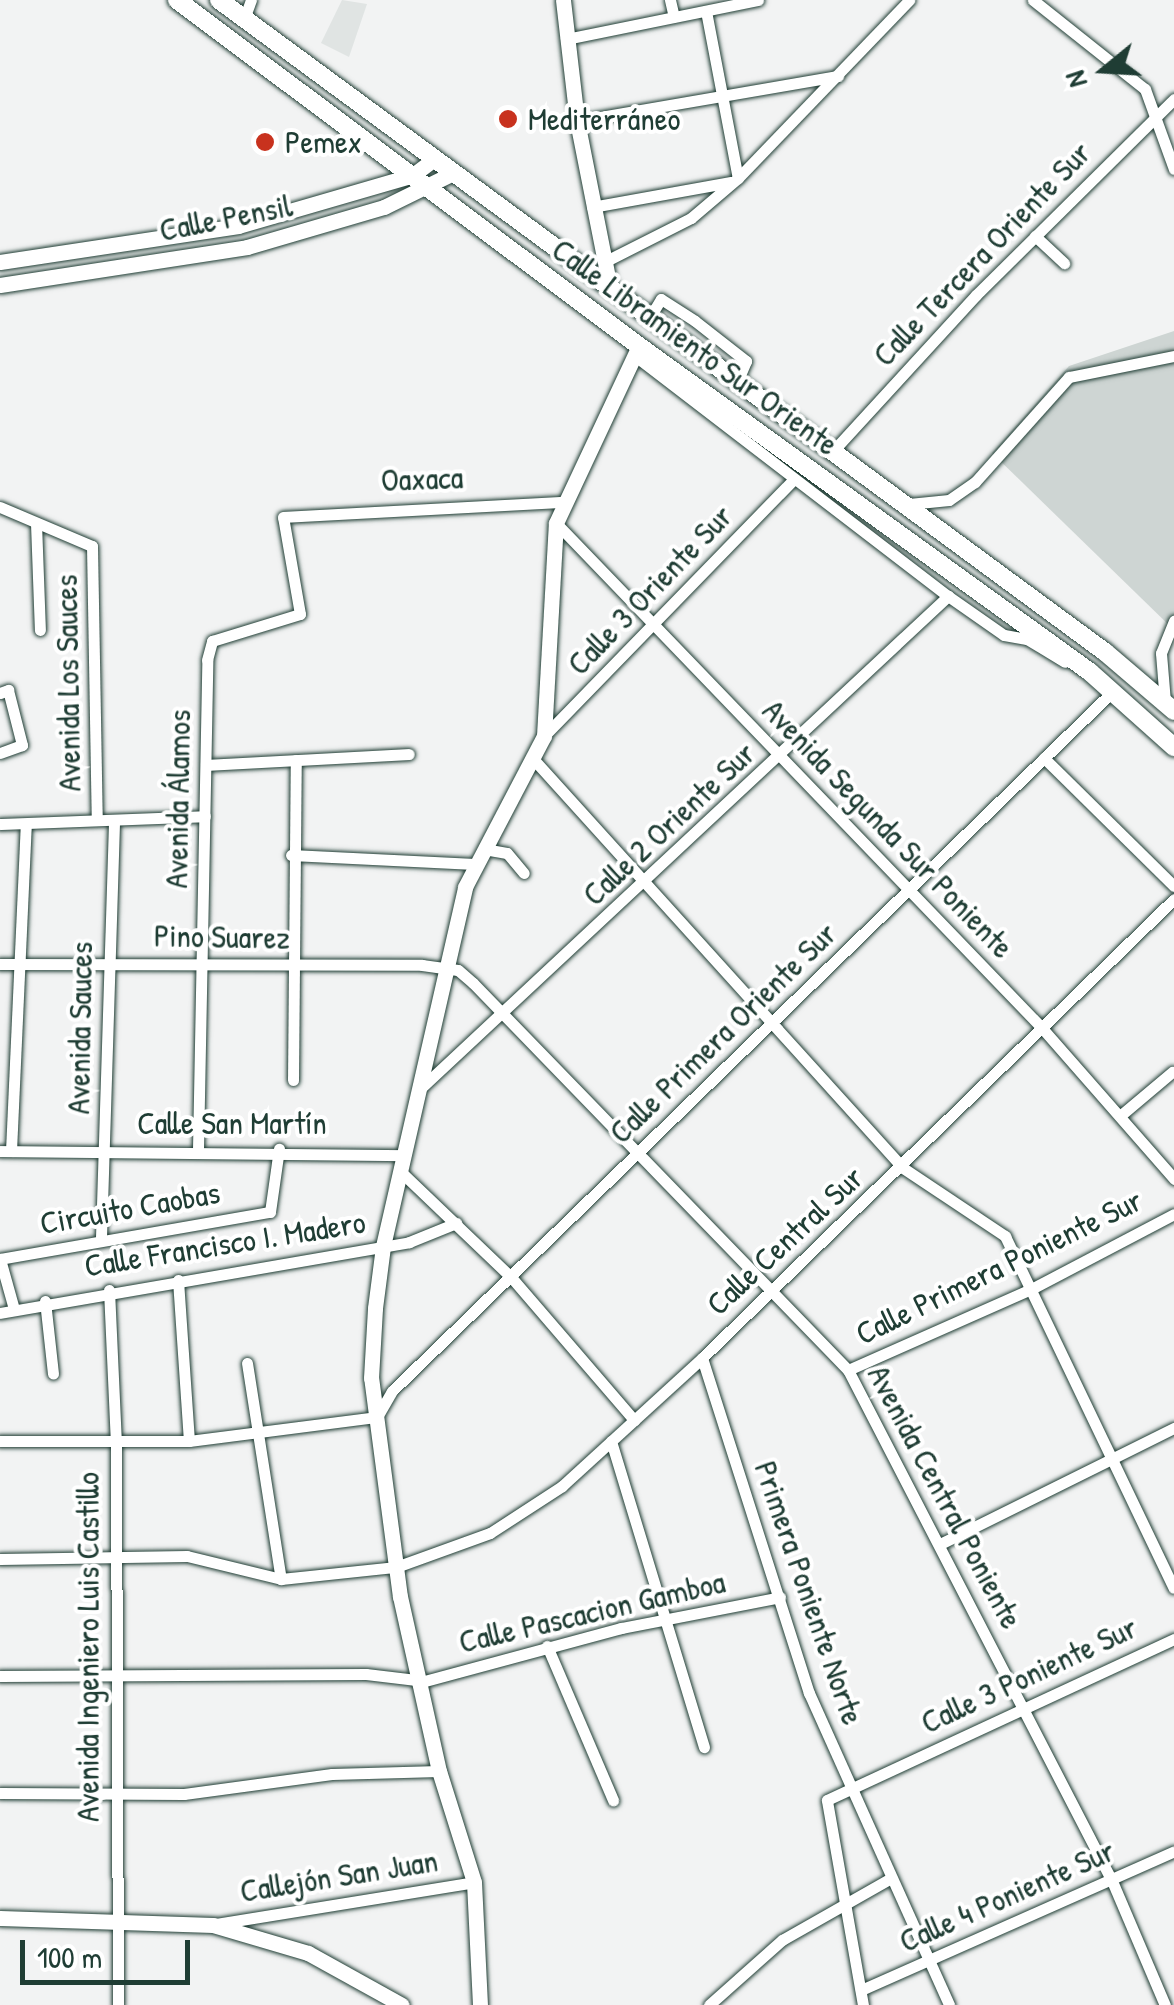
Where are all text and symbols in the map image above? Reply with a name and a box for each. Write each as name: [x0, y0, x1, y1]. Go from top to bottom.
north arrow: [1054, 20, 1154, 120]
text: N: [1055, 66, 1096, 92]
place label: Mediterráneo: [528, 100, 680, 138]
marker: Mediterráneo: [497, 108, 519, 130]
place label: Pemex: [285, 123, 362, 161]
marker: Pemex: [254, 131, 276, 153]
street label: Calle Tercera Oriente Sur: [865, 134, 1099, 374]
street label: Calle Pensil: [156, 186, 296, 250]
street label: Calle Libramiento Sur Oriente: [545, 230, 845, 464]
street label: Oaxaca: [380, 458, 464, 500]
street label: Calle 3 Oriente Sur: [559, 497, 741, 683]
street label: Avenida Los Sauces: [47, 574, 89, 792]
street label: Avenida Segunda Sur Poniente: [755, 692, 1021, 966]
street label: Avenida Álamos: [157, 709, 199, 889]
street label: Calle 2 Oriente Sur: [575, 734, 763, 914]
street label: Calle Primera Oriente Sur: [601, 915, 845, 1151]
street label: Pino Suarez: [154, 917, 290, 957]
street label: Avenida Sauces: [59, 941, 101, 1115]
street label: Calle San Martín: [137, 1104, 327, 1142]
street label: Calle Central Sur: [699, 1159, 871, 1323]
street label: Circuito Caobas: [37, 1173, 223, 1243]
street label: Calle Primera Poniente Sur: [850, 1181, 1148, 1353]
street label: Calle Francisco I. Madero: [82, 1203, 368, 1285]
street label: Avenida Central Poniente: [859, 1359, 1031, 1635]
street label: Primera Poniente Norte: [746, 1456, 872, 1730]
street label: Avenida Ingeniero Luis Castillo: [69, 1472, 107, 1822]
street label: Calle Pascacion Gamboa: [455, 1563, 729, 1661]
street label: Calle 3 Poniente Sur: [915, 1608, 1143, 1742]
street label: Calle 4 Poniente Sur: [894, 1831, 1120, 1961]
street label: Callejón San Juan: [237, 1841, 441, 1911]
scale bar: [25, 1920, 195, 1982]
text: 100 m: [37, 1937, 102, 1977]

